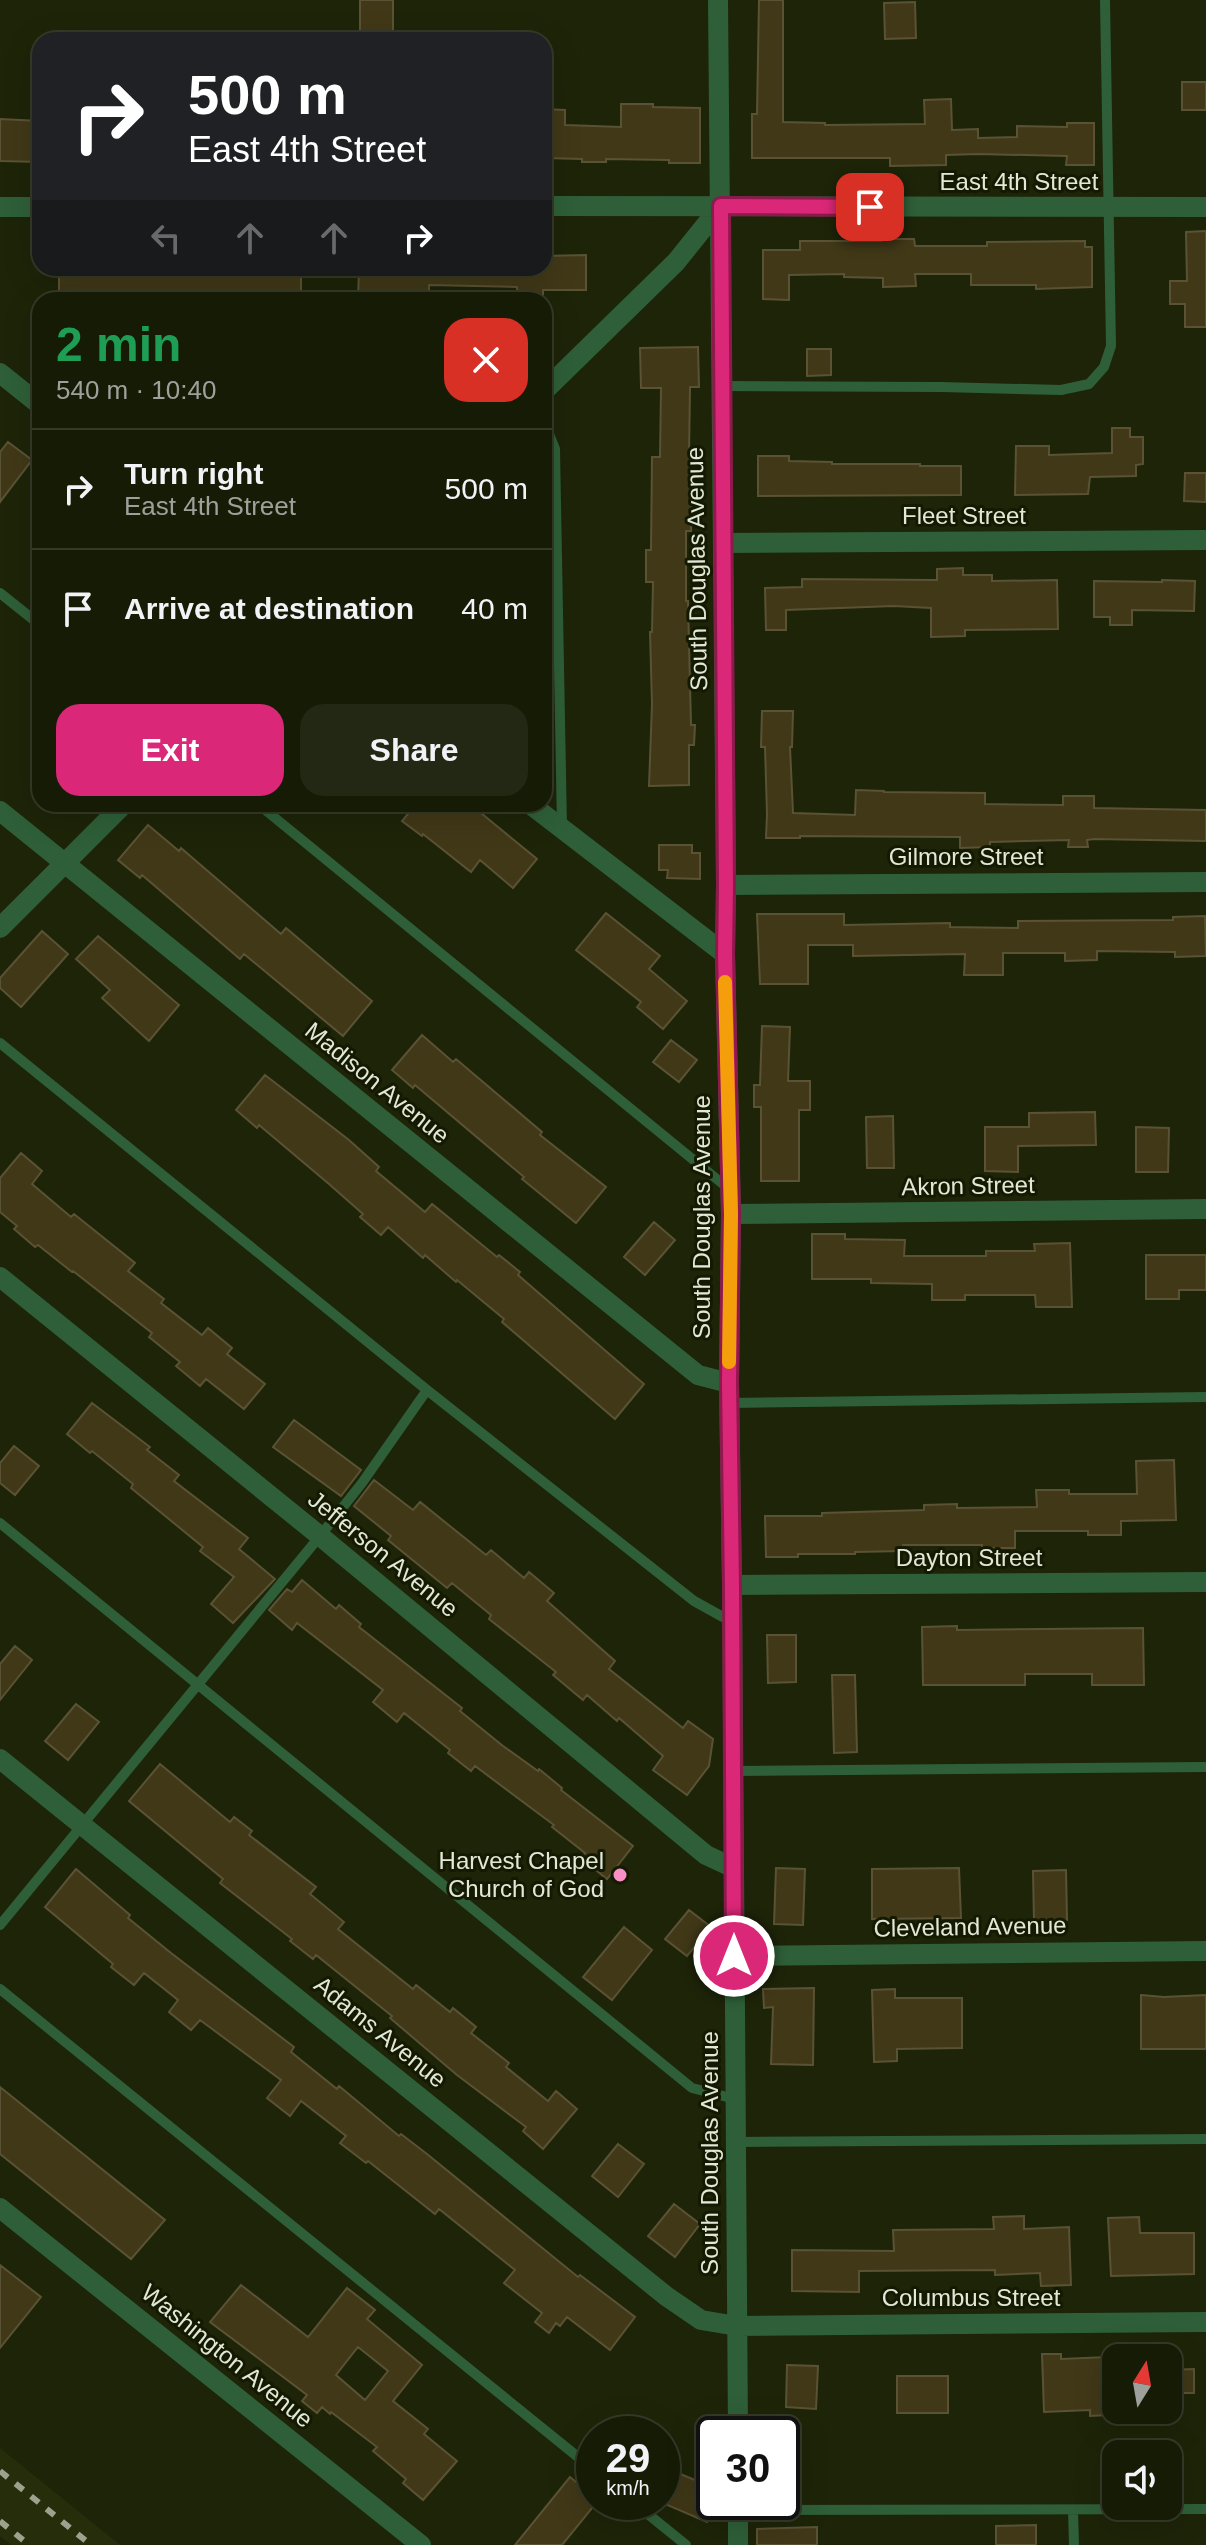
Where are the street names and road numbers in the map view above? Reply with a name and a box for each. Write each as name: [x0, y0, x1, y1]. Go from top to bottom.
street label: East 4th Street: [940, 168, 1099, 195]
street label: South Douglas Avenue: [681, 447, 712, 691]
street label: Fleet Street: [902, 502, 1026, 529]
street label: Gilmore Street: [889, 843, 1044, 870]
street label: Madison Avenue: [300, 1016, 455, 1149]
street label: South Douglas Avenue: [688, 1095, 715, 1339]
street label: Akron Street: [901, 1171, 1035, 1200]
street label: Jefferson Avenue: [303, 1485, 464, 1622]
street label: Dayton Street: [896, 1544, 1043, 1571]
street label: Cleveland Avenue: [873, 1911, 1067, 1942]
street label: Adams Avenue: [309, 1970, 451, 2093]
street label: South Douglas Avenue: [696, 2031, 723, 2275]
street label: Washington Avenue: [136, 2278, 318, 2433]
street label: Columbus Street: [882, 2284, 1061, 2311]

